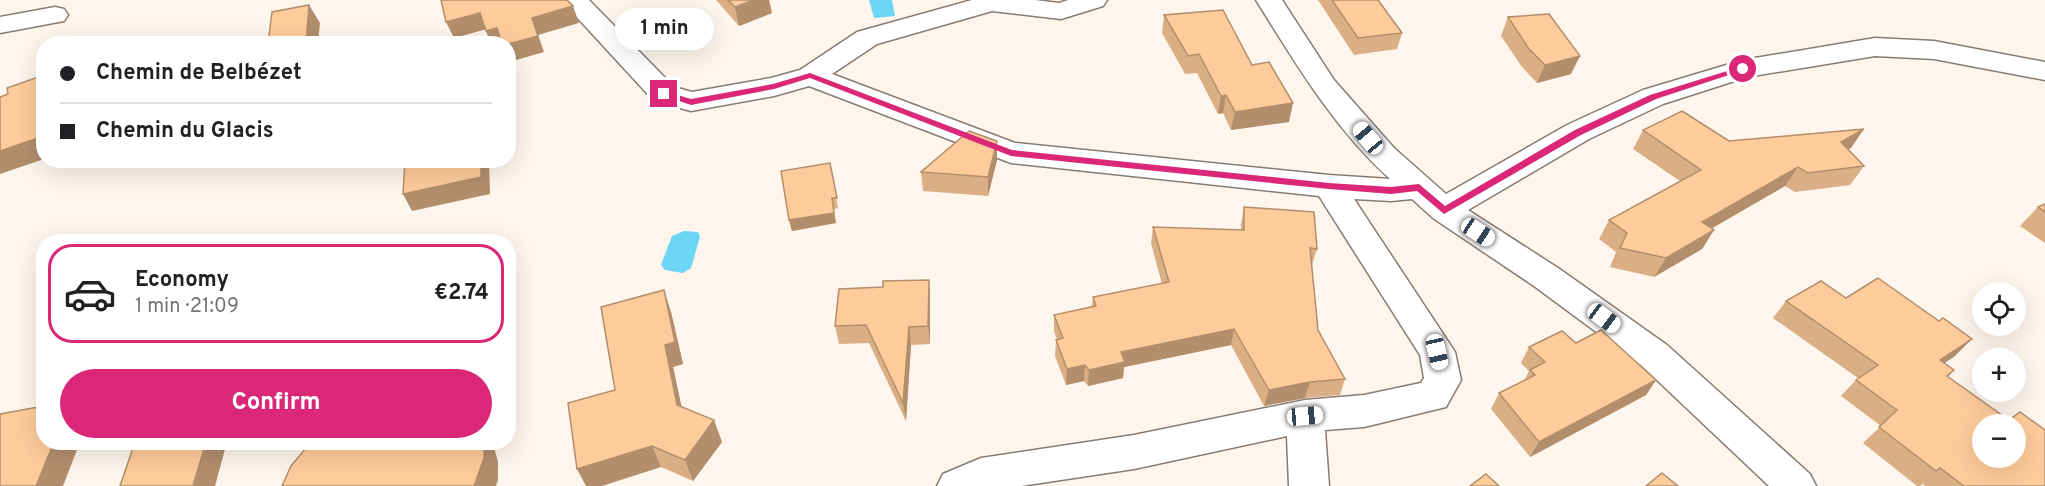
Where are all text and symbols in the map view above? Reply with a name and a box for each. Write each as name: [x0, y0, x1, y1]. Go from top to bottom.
callout: 1 min: [614, 7, 714, 49]
text: 1 min: [640, 16, 689, 42]
route start: [1729, 55, 1756, 82]
text: Chemin de Belbézet: [96, 60, 302, 87]
route end: [650, 80, 677, 107]
text: Chemin du Glacis: [96, 118, 273, 145]
car: [1350, 118, 1386, 158]
car: [1458, 215, 1498, 249]
icon: car: [63, 267, 117, 321]
text: Economy: [135, 267, 229, 294]
text: €2.74: [434, 280, 489, 307]
map controls: [1972, 282, 2026, 468]
button: locate: [1972, 282, 2026, 336]
text: 1 min · 21:09: [135, 294, 239, 320]
car: [1584, 300, 1624, 336]
car: [1424, 332, 1450, 372]
button: +: [1972, 348, 2026, 402]
button: Confirm: [60, 369, 492, 438]
car: [1286, 405, 1324, 427]
button: −: [1972, 414, 2026, 468]

